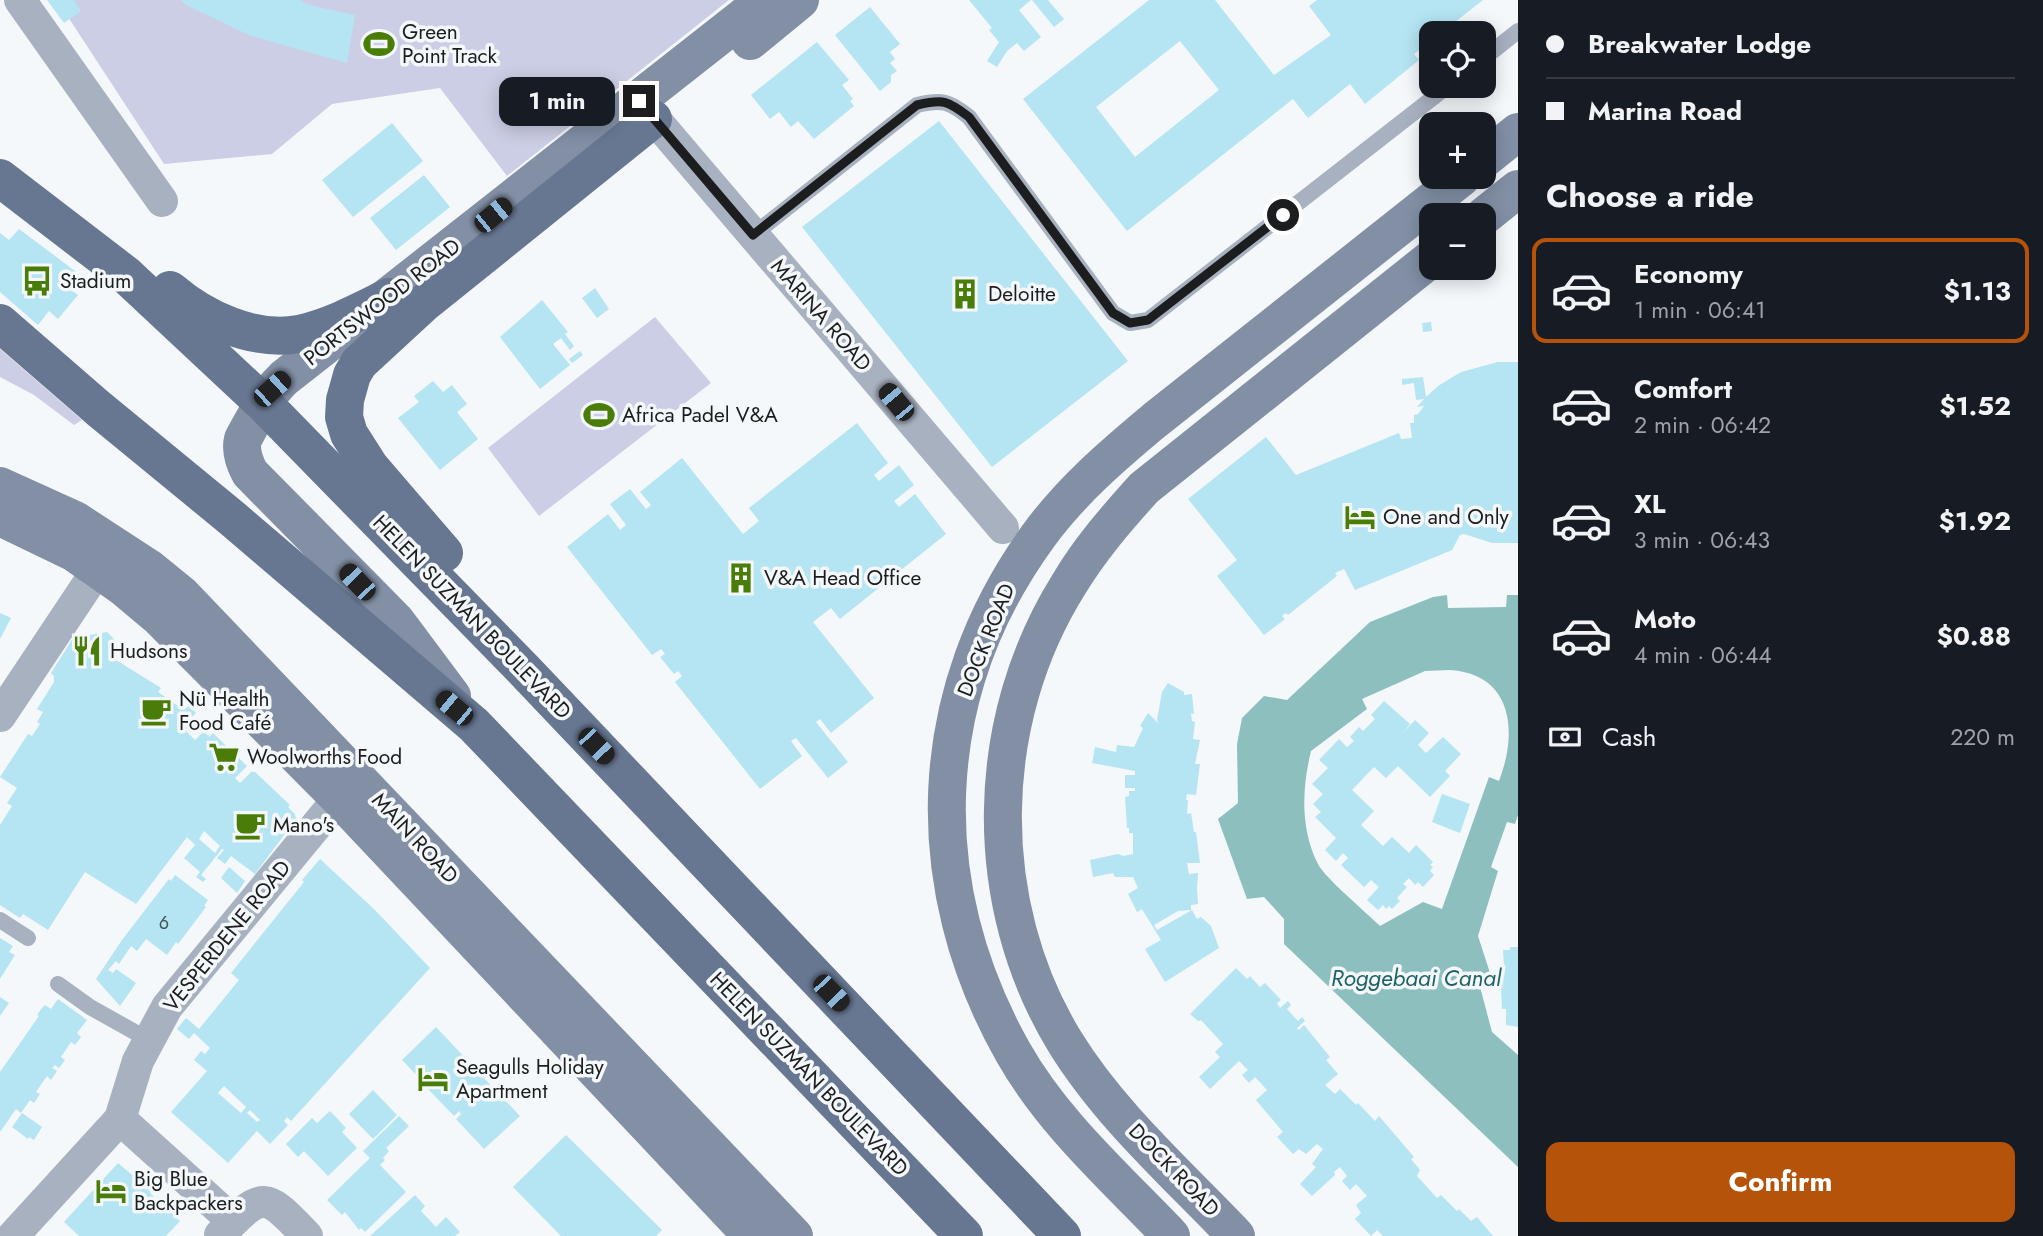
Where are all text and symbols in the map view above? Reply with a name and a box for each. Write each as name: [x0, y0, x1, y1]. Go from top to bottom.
place label: Green Point Track: [402, 17, 498, 71]
map controls: [1419, 21, 1496, 280]
button: locate: [1419, 21, 1496, 98]
text: Breakwater Lodge: [1588, 25, 1811, 63]
sports icon: Green Point Track: [362, 27, 396, 61]
callout: 1 min: [499, 76, 614, 126]
text: 1 min: [528, 84, 586, 118]
route end: [623, 85, 655, 117]
text: Marina Road: [1588, 92, 1742, 130]
button: +: [1419, 112, 1496, 189]
text: Choose a ride: [1546, 173, 1754, 219]
car: [471, 194, 516, 236]
route start: [1267, 199, 1299, 231]
button: −: [1419, 203, 1496, 280]
street label: PORTSWOOD ROAD: [297, 231, 467, 373]
street label: MARINA ROAD: [764, 252, 878, 378]
text: Economy: [1634, 255, 1743, 293]
icon: car: [1550, 259, 1613, 322]
bus stop icon: Stadium: [20, 264, 54, 298]
place label: Stadium: [60, 266, 131, 296]
text: $1.13: [1944, 272, 2011, 310]
building icon: Deloitte: [948, 277, 982, 311]
place label: Deloitte: [988, 279, 1056, 309]
text: 1 min · 06:41: [1634, 293, 1766, 327]
car: [250, 367, 295, 411]
text: Comfort: [1634, 370, 1732, 408]
icon: car: [1550, 374, 1613, 437]
car: [875, 379, 918, 425]
text: $1.52: [1939, 387, 2011, 425]
sports icon: Africa Padel V&A: [582, 398, 616, 432]
place label: Africa Padel V&A: [622, 400, 778, 430]
text: 2 min · 06:42: [1634, 408, 1771, 442]
text: XL: [1634, 485, 1666, 523]
icon: car: [1550, 489, 1613, 552]
hotel icon: One and Only: [1343, 500, 1377, 534]
place label: One and Only: [1383, 502, 1510, 532]
text: $1.92: [1939, 502, 2011, 540]
street label: HELEN SUZMAN BOULEVARD: [366, 508, 578, 726]
text: 3 min · 06:43: [1634, 523, 1770, 557]
car: [335, 560, 380, 604]
building icon: V&A Head Office: [724, 561, 758, 595]
place label: V&A Head Office: [764, 563, 921, 593]
street label: DOCK ROAD: [950, 579, 1022, 701]
text: Moto: [1634, 600, 1696, 638]
icon: car: [1550, 604, 1613, 667]
text: $0.88: [1937, 617, 2011, 655]
restaurant icon: Hudsons: [70, 634, 104, 668]
place label: Hudsons: [110, 636, 187, 666]
text: 4 min · 06:44: [1634, 638, 1772, 672]
place label: Nü Health Food Café: [179, 684, 272, 738]
car: [432, 686, 477, 730]
cafe icon: Nü Health Food Café: [139, 694, 173, 728]
icon: cash: [1546, 718, 1584, 756]
text: Cash: [1602, 718, 1656, 756]
text: 220 m: [1950, 720, 2015, 754]
car: [574, 724, 619, 768]
supermarket icon: Woolworths Food: [207, 740, 241, 774]
place label: Woolworths Food: [247, 742, 402, 772]
street label: MAIN ROAD: [365, 786, 465, 890]
cafe icon: Mano's: [233, 808, 267, 842]
place label: Mano's: [273, 810, 334, 840]
street label: VESPERDENE ROAD: [156, 854, 298, 1018]
house number: 6: [159, 910, 169, 936]
water label: Roggebaai Canal: [1331, 961, 1502, 995]
street label: HELEN SUZMAN BOULEVARD: [703, 965, 915, 1183]
car: [809, 971, 854, 1015]
place label: Seagulls Holiday Apartment: [456, 1052, 605, 1106]
hotel icon: Seagulls Holiday Apartment: [416, 1062, 450, 1096]
street label: DOCK ROAD: [1122, 1117, 1226, 1223]
button: Confirm: [1546, 1142, 2015, 1222]
place label: Big Blue Backpackers: [134, 1164, 243, 1218]
hotel icon: Big Blue Backpackers: [94, 1174, 128, 1208]

